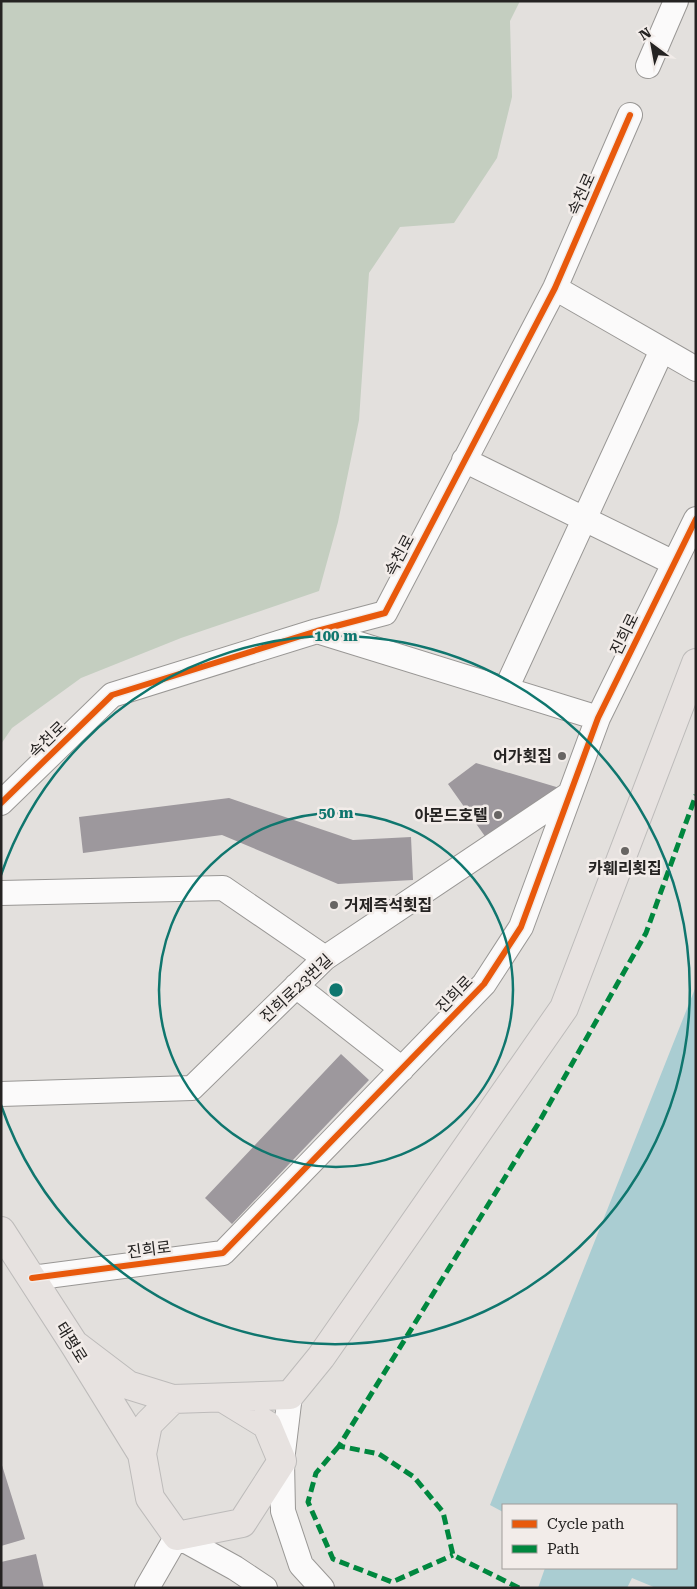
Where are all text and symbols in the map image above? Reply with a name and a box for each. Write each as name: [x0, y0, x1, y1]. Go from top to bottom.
north arrow: [627, 20, 677, 70]
text: N: [636, 24, 654, 44]
street label: 속천로: [564, 170, 599, 218]
street label: 속천로: [381, 531, 418, 579]
street label: 진희로: [606, 610, 643, 658]
text: 100 m: [314, 627, 358, 645]
street label: 속천로: [25, 717, 70, 762]
place label: 어가횟집: [493, 747, 552, 766]
marker: 어가횟집: [556, 750, 568, 762]
text: 50 m: [318, 804, 354, 822]
place label: 아몬드호텔: [414, 806, 488, 825]
marker: 아몬드호텔: [492, 809, 504, 821]
marker: 카훼리횟집: [619, 845, 631, 857]
place label: 카훼리횟집: [588, 859, 662, 878]
place label: 거제즉석횟집: [344, 896, 432, 915]
marker: 거제즉석횟집: [328, 899, 340, 911]
street label: 진희로23번길: [256, 950, 336, 1027]
street label: 진희로: [432, 972, 477, 1017]
centre of rings: [327, 981, 345, 999]
street label: 진희로: [126, 1237, 172, 1262]
street label: 태평로: [52, 1319, 91, 1366]
legend: [502, 1504, 677, 1569]
text: Cycle path: [547, 1515, 625, 1533]
text: Path: [547, 1540, 580, 1558]

